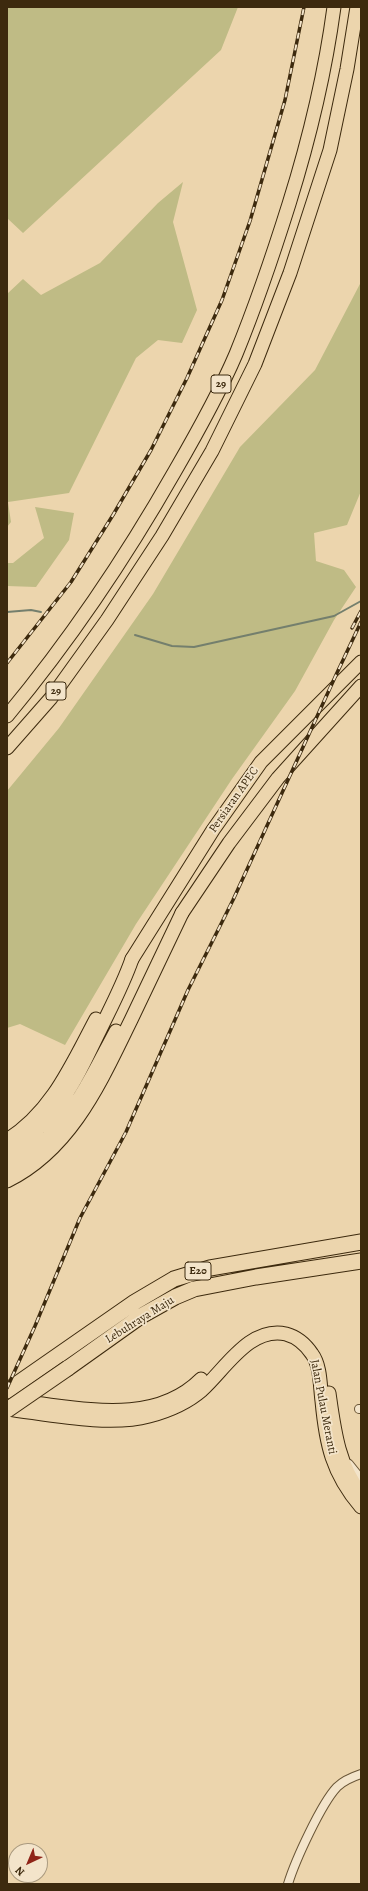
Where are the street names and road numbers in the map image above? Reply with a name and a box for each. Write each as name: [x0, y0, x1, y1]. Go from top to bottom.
road number: 29: [211, 375, 231, 393]
road number: 29: [46, 682, 66, 700]
street label: Persiaran APEC: [206, 764, 262, 836]
road number: E20: [185, 1262, 211, 1280]
street label: Lebuhraya Maju: [103, 1293, 177, 1347]
street label: Jalan Pulau Meranti: [307, 1358, 339, 1456]

